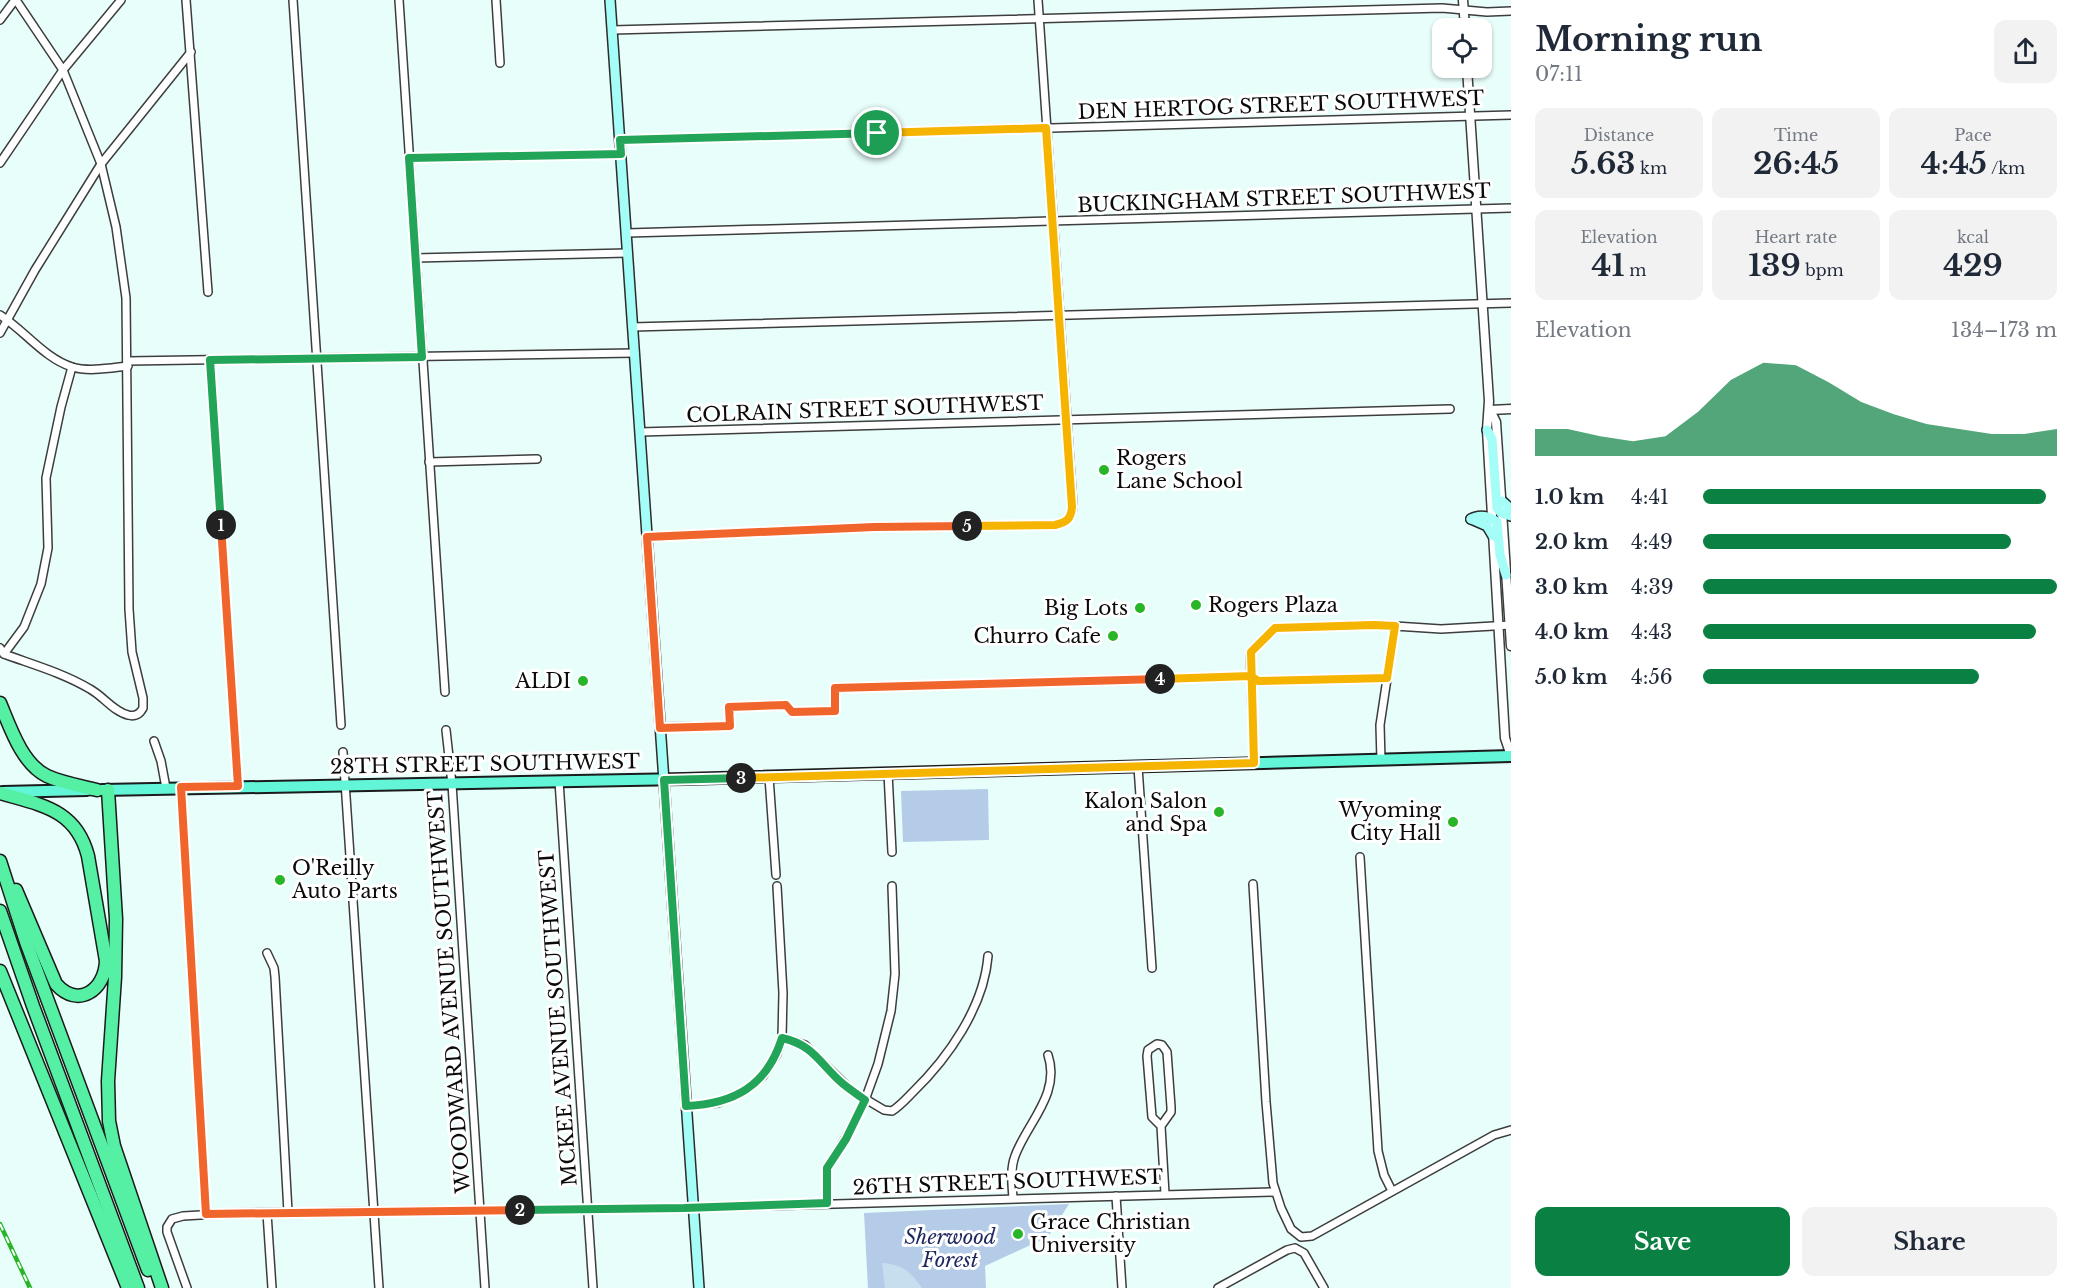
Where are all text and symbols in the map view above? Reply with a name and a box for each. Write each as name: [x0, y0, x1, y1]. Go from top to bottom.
map controls: [1432, 18, 1492, 78]
button: locate: [1432, 18, 1492, 78]
text: Morning run: [1535, 19, 1763, 60]
button: share: [1994, 20, 2057, 83]
text: 07:11: [1535, 62, 1583, 86]
street label: DEN HERTOG STREET SOUTHWEST: [1077, 86, 1485, 124]
pin: [851, 107, 902, 158]
icon: arrive: [860, 116, 893, 149]
text: Distance: [1584, 125, 1654, 145]
text: Time: [1774, 125, 1818, 145]
text: Pace: [1954, 125, 1992, 145]
text: 5.63: [1571, 145, 1635, 182]
text: 26:45: [1753, 145, 1839, 182]
text: 4:45: [1921, 145, 1987, 182]
text: km: [1635, 158, 1667, 178]
text: /km: [1987, 158, 2025, 178]
street label: BUCKINGHAM STREET SOUTHWEST: [1077, 179, 1491, 217]
text: Elevation: [1580, 227, 1658, 247]
text: Heart rate: [1755, 227, 1837, 247]
text: kcal: [1957, 227, 1989, 247]
text: 41: [1592, 247, 1625, 284]
text: 139: [1748, 247, 1801, 284]
text: 429: [1943, 247, 2003, 284]
text: m: [1625, 260, 1646, 280]
text: bpm: [1801, 260, 1844, 280]
text: Elevation: [1535, 318, 1632, 342]
text: 134–173 m: [1951, 318, 2057, 342]
street label: COLRAIN STREET SOUTHWEST: [686, 391, 1044, 427]
place label: Rogers Lane School: [1116, 446, 1243, 493]
marker: Rogers Lane School: [1097, 463, 1111, 477]
text: 1.0 km: [1535, 485, 1604, 509]
text: 4:41: [1631, 485, 1669, 509]
pin: 1: [206, 510, 236, 540]
pin: 5: [952, 511, 982, 541]
text: 1: [218, 515, 224, 535]
text: 5: [962, 516, 972, 536]
text: 2.0 km: [1535, 530, 1609, 554]
text: 4:49: [1631, 530, 1673, 554]
text: 3.0 km: [1535, 575, 1608, 599]
text: 4:39: [1631, 575, 1674, 599]
place label: Rogers Plaza: [1208, 593, 1339, 617]
place label: Big Lots: [1044, 596, 1128, 620]
marker: Rogers Plaza: [1189, 598, 1203, 612]
marker: Big Lots: [1133, 601, 1147, 615]
text: 4.0 km: [1535, 620, 1609, 644]
text: 4:43: [1631, 620, 1672, 644]
place label: Churro Cafe: [974, 624, 1101, 648]
marker: Churro Cafe: [1106, 629, 1120, 643]
pin: 4: [1145, 664, 1175, 694]
text: 5.0 km: [1535, 665, 1608, 689]
text: 4:56: [1631, 665, 1673, 689]
place label: ALDI: [514, 669, 571, 693]
text: 4: [1155, 669, 1165, 689]
marker: ALDI: [576, 674, 590, 688]
street label: 28TH STREET SOUTHWEST: [330, 749, 640, 779]
pin: 3: [726, 763, 756, 793]
text: 3: [736, 768, 746, 788]
place label: Kalon Salon and Spa: [1084, 789, 1208, 836]
street label: WOODWARD AVENUE SOUTHWEST: [423, 790, 475, 1195]
place label: Wyoming City Hall: [1338, 798, 1442, 845]
marker: Kalon Salon and Spa: [1212, 805, 1226, 819]
marker: Wyoming City Hall: [1446, 815, 1460, 829]
street label: MCKEE AVENUE SOUTHWEST: [534, 849, 582, 1187]
place label: O'Reilly Auto Parts: [291, 856, 398, 903]
marker: O'Reilly Auto Parts: [273, 873, 287, 887]
street label: 26TH STREET SOUTHWEST: [852, 1165, 1164, 1199]
pin: 2: [505, 1195, 535, 1225]
text: 2: [515, 1200, 525, 1220]
button: Save: [1535, 1207, 1790, 1276]
button: Share: [1802, 1207, 2057, 1276]
place label: Grace Christian University: [1030, 1210, 1191, 1257]
park label: Sherwood Forest: [904, 1225, 996, 1272]
marker: Grace Christian University: [1011, 1227, 1025, 1241]

